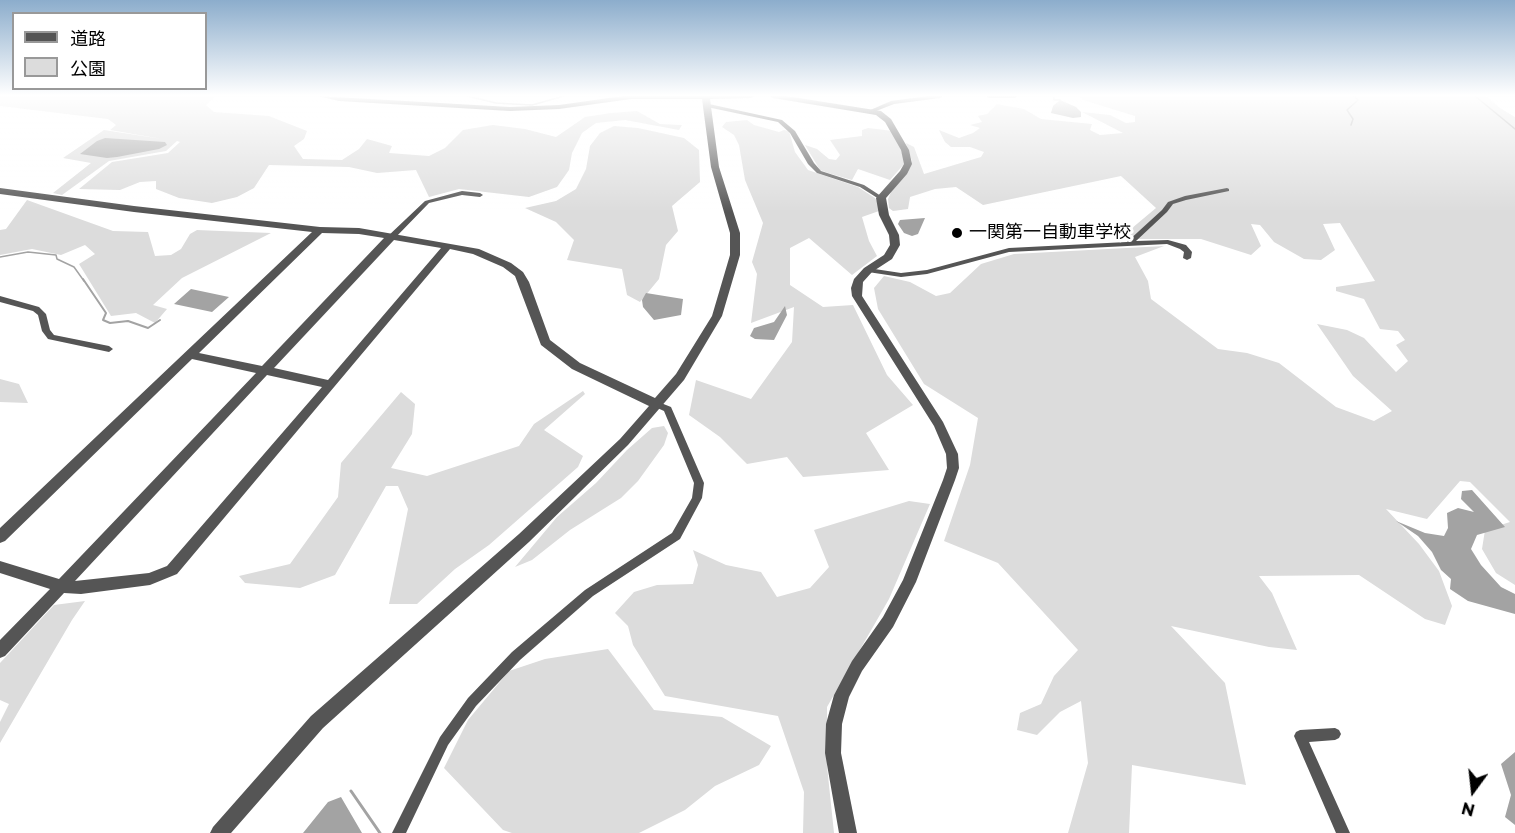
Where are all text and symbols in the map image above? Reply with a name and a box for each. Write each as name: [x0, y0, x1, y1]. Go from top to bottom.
legend: [12, 12, 207, 90]
text: 道路: [70, 28, 106, 50]
text: 公園: [70, 58, 106, 80]
place label: 一関第一自動車学校: [969, 222, 1131, 244]
marker: 一関第一自動車学校: [950, 226, 964, 240]
north arrow: [1443, 761, 1503, 821]
text: N: [1460, 798, 1477, 820]

